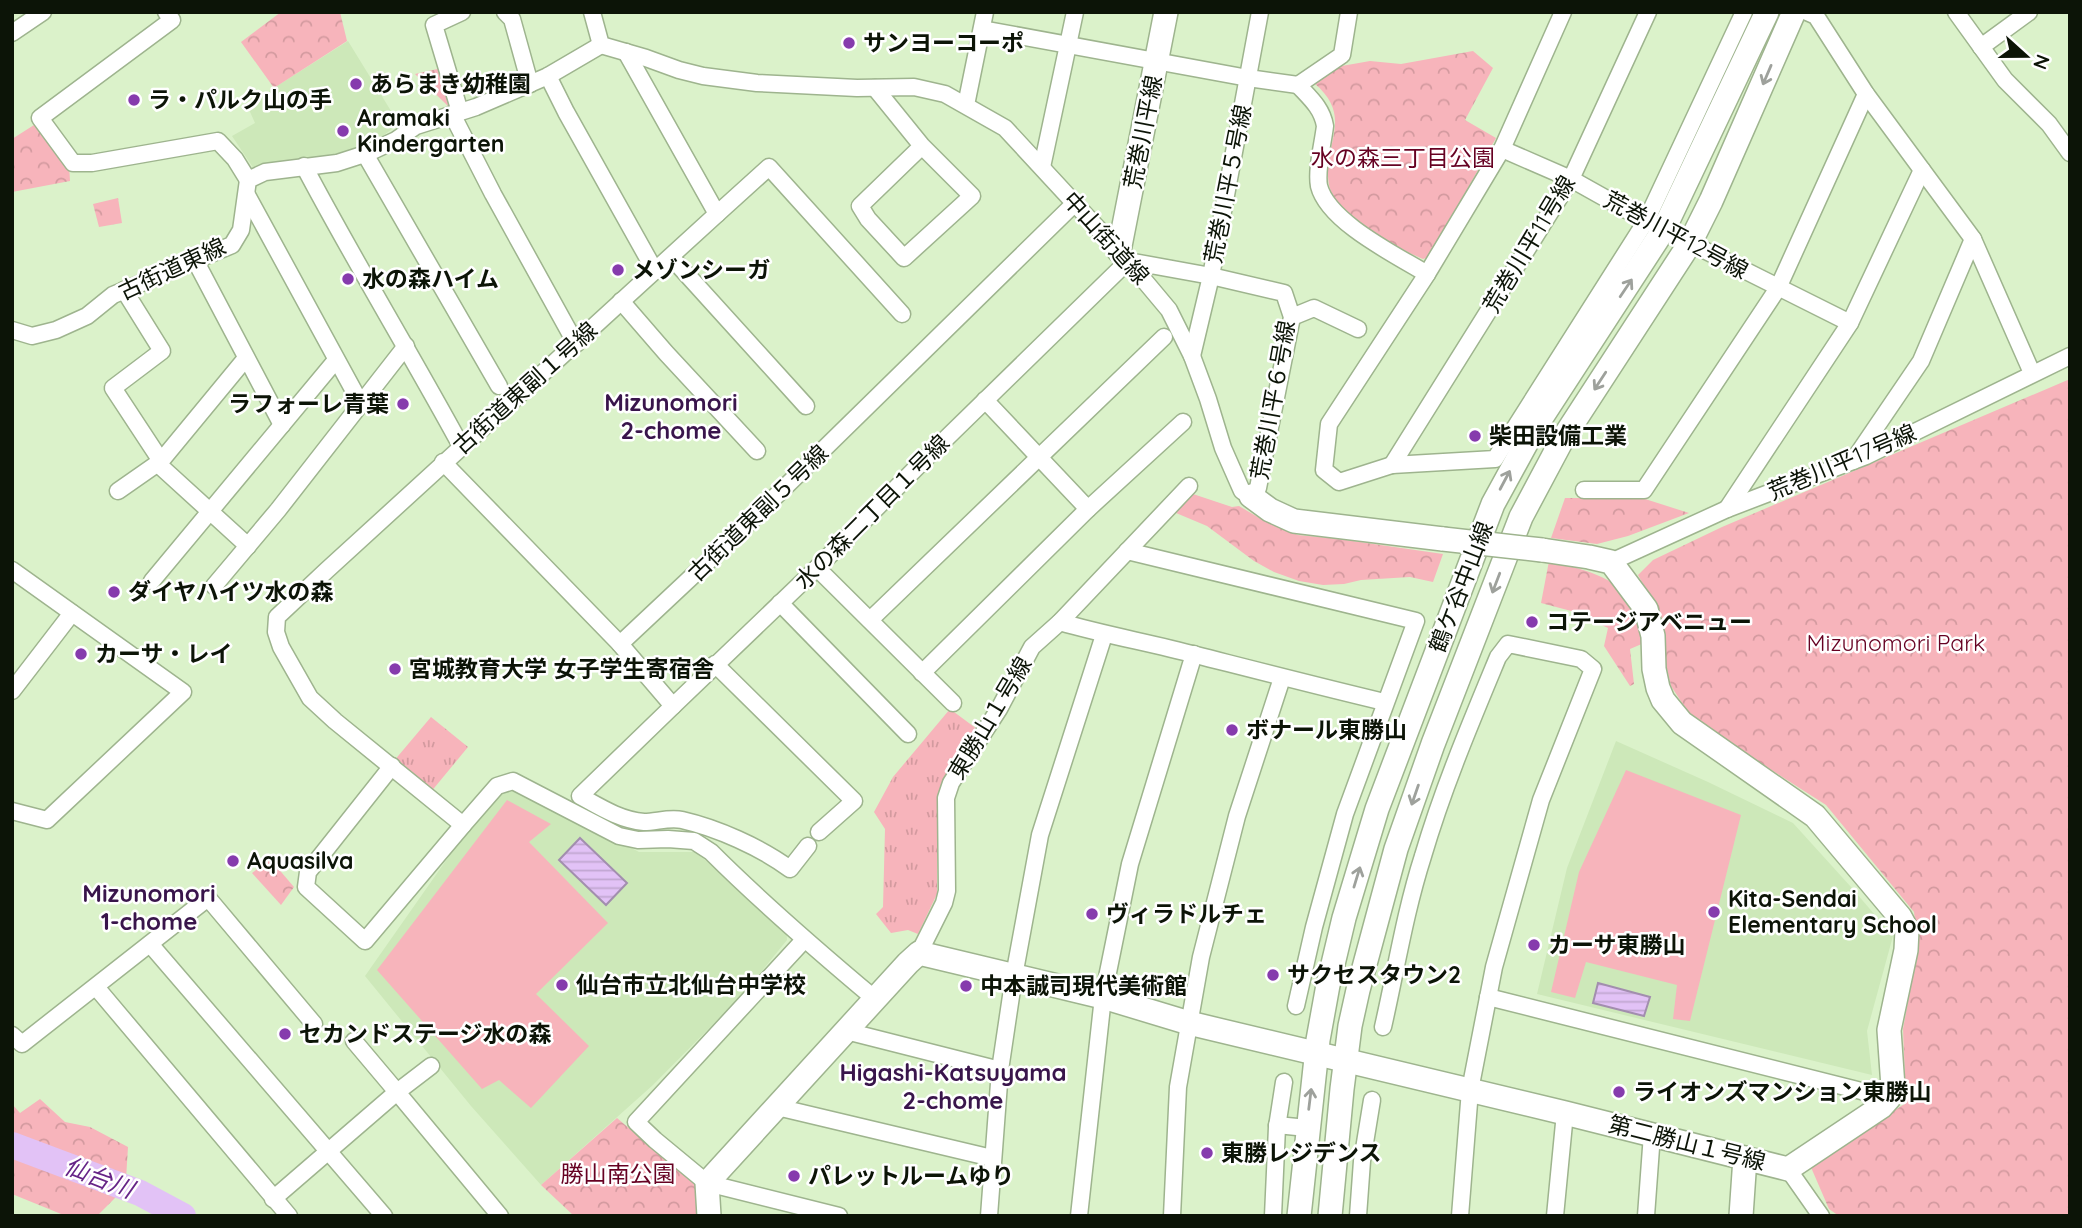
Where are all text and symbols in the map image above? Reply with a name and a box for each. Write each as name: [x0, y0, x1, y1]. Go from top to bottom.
north arrow: [1991, 21, 2061, 91]
place label: サンヨーコーポ: [863, 28, 1024, 57]
marker: サンヨーコーポ: [841, 35, 857, 51]
text: N: [2028, 51, 2056, 73]
one-way arrow: [1760, 64, 1773, 85]
place label: あらまき幼稚園: [370, 69, 531, 98]
street label: 荒巻川平線: [1117, 73, 1168, 191]
marker: あらまき幼稚園: [348, 76, 364, 92]
place label: ラ・パルク山の手: [148, 85, 332, 114]
marker: ラ・パルク山の手: [126, 92, 142, 108]
street label: 荒巻川平５号線: [1198, 102, 1257, 266]
place label: Aramaki Kindergarten: [357, 103, 504, 158]
marker: Aramaki Kindergarten: [335, 123, 351, 139]
park label: 水の森三丁目公園: [1311, 143, 1495, 172]
street label: 荒巻川平11号線: [1476, 170, 1581, 318]
street label: 荒巻川平12号線: [1599, 184, 1753, 285]
street label: 中山街道線: [1057, 185, 1156, 290]
street label: 古街道東線: [114, 231, 230, 306]
place label: メゾンシーガ: [632, 255, 770, 284]
marker: メゾンシーガ: [610, 262, 626, 278]
place label: 水の森ハイム: [362, 264, 499, 293]
marker: 水の森ハイム: [340, 271, 356, 287]
one-way arrow: [1619, 279, 1634, 298]
street label: 古街道東副１号線: [447, 315, 603, 460]
street label: 荒巻川平６号線: [1244, 318, 1301, 482]
one-way arrow: [1593, 371, 1607, 391]
district label: Mizunomori 2-chome: [604, 387, 738, 445]
place label: ラフォーレ青葉: [228, 389, 389, 418]
marker: ラフォーレ青葉: [395, 396, 411, 412]
street label: 荒巻川平17号線: [1763, 417, 1920, 506]
place label: 柴田設備工業: [1489, 421, 1627, 450]
street label: 水の森二丁目１号線: [788, 428, 955, 595]
marker: 柴田設備工業: [1467, 428, 1483, 444]
street label: 古街道東副５号線: [681, 438, 834, 587]
one-way arrow: [1498, 471, 1512, 491]
street label: 鶴ケ谷中山線: [1422, 517, 1499, 656]
one-way arrow: [1488, 571, 1501, 593]
place label: ダイヤハイツ水の森: [128, 577, 333, 606]
marker: ダイヤハイツ水の森: [106, 584, 122, 600]
place label: コテージアベニュー: [1546, 607, 1752, 636]
marker: コテージアベニュー: [1524, 614, 1540, 630]
park label: Mizunomori Park: [1807, 628, 1985, 657]
place label: カーサ・レイ: [95, 639, 233, 668]
marker: カーサ・レイ: [73, 646, 89, 662]
street label: 東勝山１号線: [942, 651, 1038, 784]
place label: 宮城教育大学 女子学生寄宿舎: [409, 654, 714, 683]
marker: 宮城教育大学 女子学生寄宿舎: [387, 661, 403, 677]
place label: ボナール東勝山: [1246, 715, 1407, 744]
marker: ボナール東勝山: [1224, 722, 1240, 738]
one-way arrow: [1408, 784, 1420, 806]
place label: Aquasilva: [247, 846, 354, 875]
marker: Aquasilva: [225, 853, 241, 869]
one-way arrow: [1351, 866, 1364, 888]
district label: Mizunomori 1-chome: [82, 878, 216, 936]
place label: Kita-Sendai Elementary School: [1728, 884, 1937, 939]
place label: ヴィラドルチェ: [1106, 899, 1267, 928]
marker: Kita-Sendai Elementary School: [1706, 904, 1722, 920]
marker: ヴィラドルチェ: [1084, 906, 1100, 922]
place label: カーサ東勝山: [1548, 930, 1686, 959]
marker: カーサ東勝山: [1526, 937, 1542, 953]
place label: サクセスタウン2: [1287, 960, 1461, 989]
marker: サクセスタウン2: [1265, 967, 1281, 983]
place label: 仙台市立北仙台中学校: [576, 970, 806, 999]
place label: 中本誠司現代美術館: [980, 971, 1187, 1000]
marker: 仙台市立北仙台中学校: [554, 977, 570, 993]
marker: 中本誠司現代美術館: [958, 978, 974, 994]
place label: セカンドステージ水の森: [299, 1019, 552, 1048]
marker: セカンドステージ水の森: [277, 1026, 293, 1042]
district label: Higashi-Katsuyama 2-chome: [839, 1057, 1067, 1115]
place label: ライオンズマンション東勝山: [1633, 1077, 1932, 1106]
marker: ライオンズマンション東勝山: [1611, 1084, 1627, 1100]
one-way arrow: [1304, 1088, 1317, 1111]
street label: 第二勝山１号線: [1606, 1109, 1769, 1176]
place label: 東勝レジデンス: [1221, 1138, 1382, 1167]
marker: 東勝レジデンス: [1199, 1145, 1215, 1161]
water label: 仙台川: [60, 1150, 141, 1205]
park label: 勝山南公園: [561, 1159, 676, 1188]
place label: パレットルームゆり: [808, 1161, 1014, 1190]
marker: パレットルームゆり: [786, 1168, 802, 1184]

